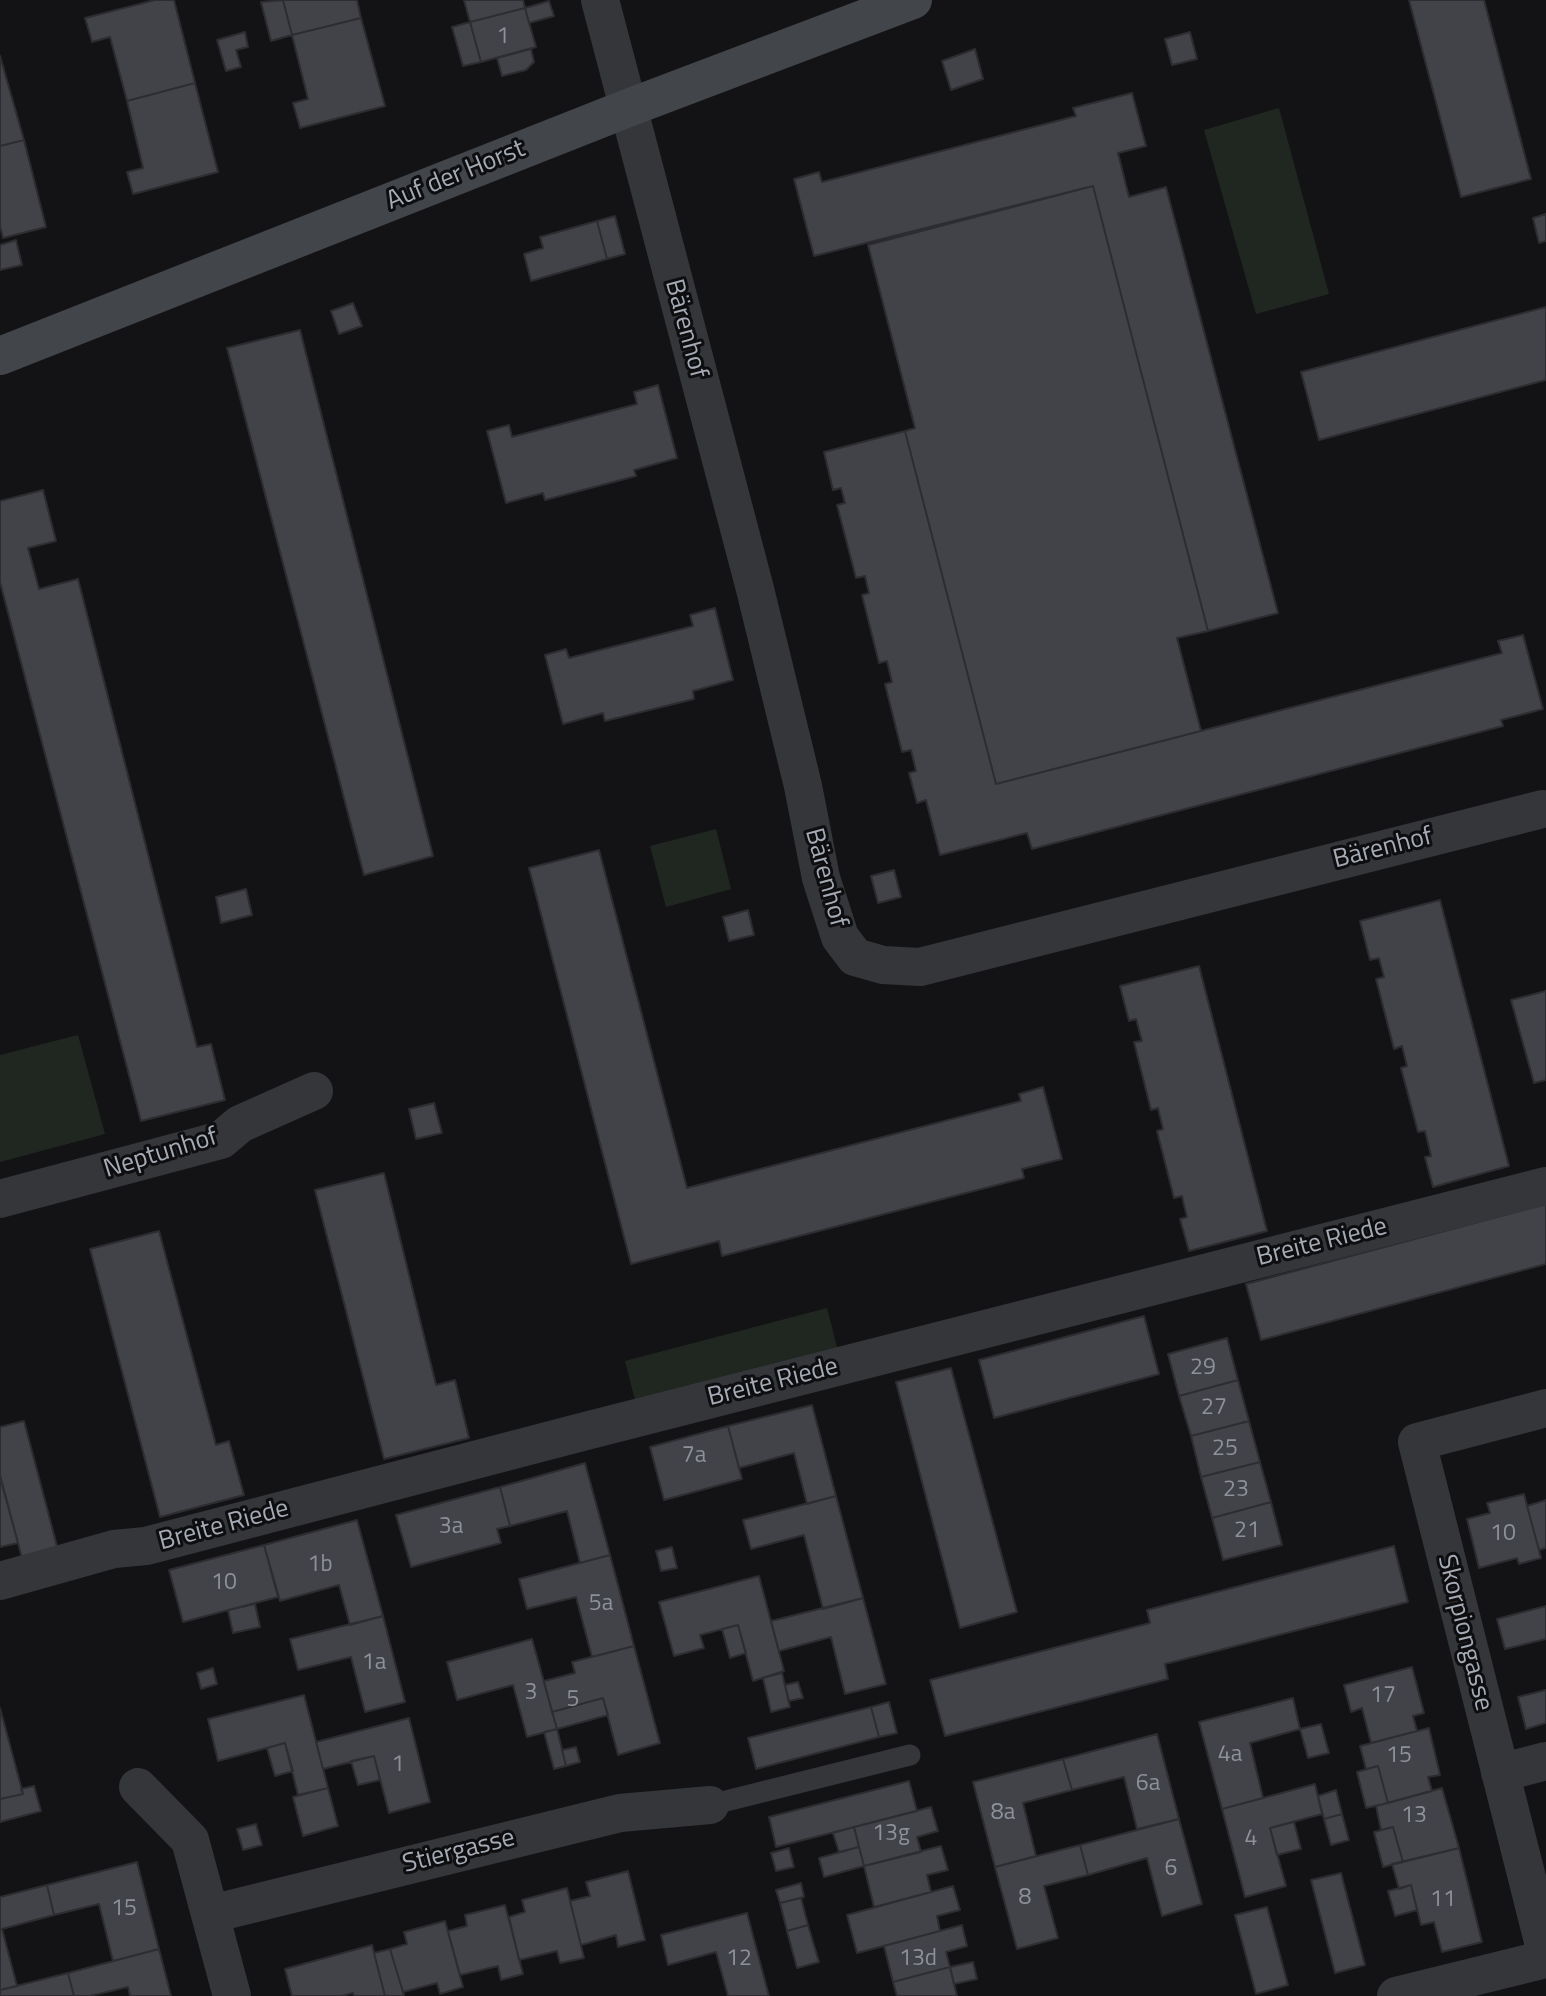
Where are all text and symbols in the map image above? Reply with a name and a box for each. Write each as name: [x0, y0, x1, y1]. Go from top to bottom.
house number: 1: [497, 23, 509, 51]
street label: Auf der Horst: [382, 134, 530, 218]
street label: Bärenhof: [657, 276, 713, 382]
street label: Bärenhof: [1330, 822, 1436, 876]
street label: Bärenhof: [797, 825, 853, 931]
street label: Neptunhof: [100, 1122, 222, 1186]
street label: Breite Riede: [1254, 1212, 1390, 1274]
street label: Breite Riede: [705, 1352, 841, 1414]
house number: 29: [1190, 1354, 1216, 1382]
house number: 27: [1201, 1394, 1227, 1422]
house number: 25: [1212, 1435, 1238, 1463]
house number: 7a: [682, 1442, 706, 1470]
house number: 23: [1223, 1476, 1249, 1504]
street label: Breite Riede: [156, 1494, 292, 1558]
house number: 3a: [439, 1513, 463, 1541]
house number: 21: [1234, 1517, 1260, 1545]
house number: 10: [1490, 1520, 1516, 1548]
house number: 1b: [308, 1551, 332, 1579]
street label: Skorpiongasse: [1430, 1552, 1498, 1714]
house number: 10: [211, 1569, 237, 1597]
house number: 5a: [589, 1590, 613, 1618]
house number: 1a: [362, 1649, 386, 1677]
house number: 3: [525, 1679, 537, 1707]
house number: 17: [1370, 1682, 1396, 1710]
house number: 5: [567, 1686, 579, 1714]
house number: 4a: [1218, 1741, 1242, 1769]
house number: 15: [1386, 1742, 1412, 1770]
house number: 1: [392, 1751, 404, 1779]
house number: 6a: [1136, 1770, 1160, 1798]
house number: 8a: [991, 1799, 1015, 1827]
house number: 13: [1401, 1802, 1427, 1830]
house number: 13g: [872, 1820, 910, 1848]
street label: Stiergasse: [400, 1823, 518, 1881]
house number: 4: [1245, 1825, 1257, 1853]
house number: 6: [1165, 1855, 1177, 1883]
house number: 8: [1019, 1884, 1031, 1912]
house number: 11: [1430, 1886, 1456, 1914]
house number: 15: [111, 1895, 137, 1923]
house number: 12: [726, 1945, 752, 1973]
house number: 13d: [899, 1945, 937, 1973]

